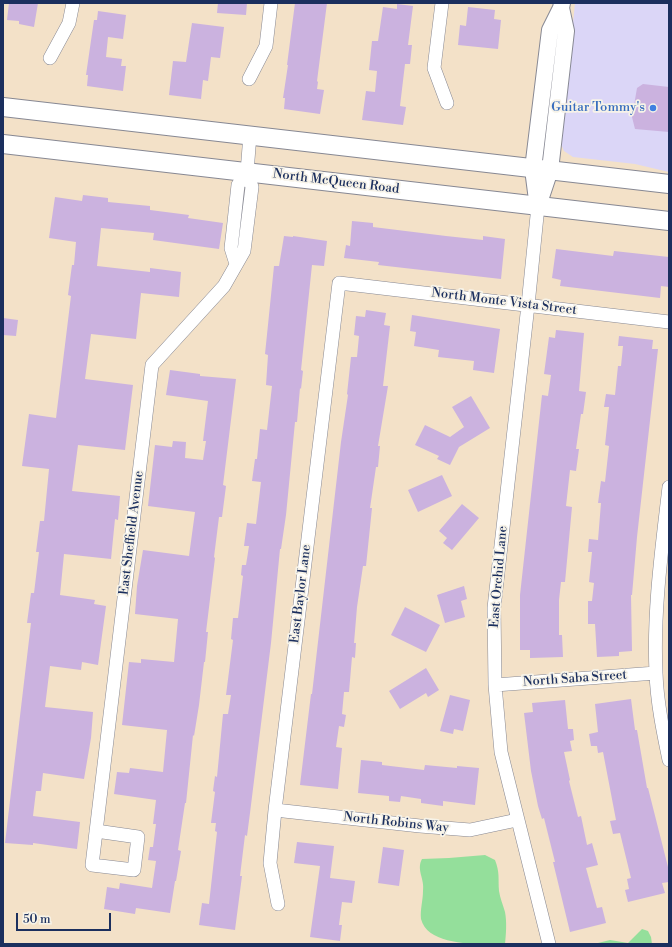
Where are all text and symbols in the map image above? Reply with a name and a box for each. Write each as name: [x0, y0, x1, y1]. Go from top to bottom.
place label: Guitar Tommy's: [551, 100, 645, 116]
marker: Guitar Tommy's: [648, 103, 658, 113]
street label: North McQueen Road: [272, 166, 400, 198]
street label: North Monte Vista Street: [430, 285, 578, 319]
street label: East Sheffield Avenue: [117, 470, 147, 596]
street label: East Orchid Lane: [487, 525, 511, 629]
street label: East Baylor Lane: [287, 544, 315, 644]
street label: North Saba Street: [523, 668, 627, 690]
street label: North Robins Way: [343, 810, 449, 836]
scale bar: [18, 905, 113, 931]
text: 50 m: [23, 912, 51, 927]

